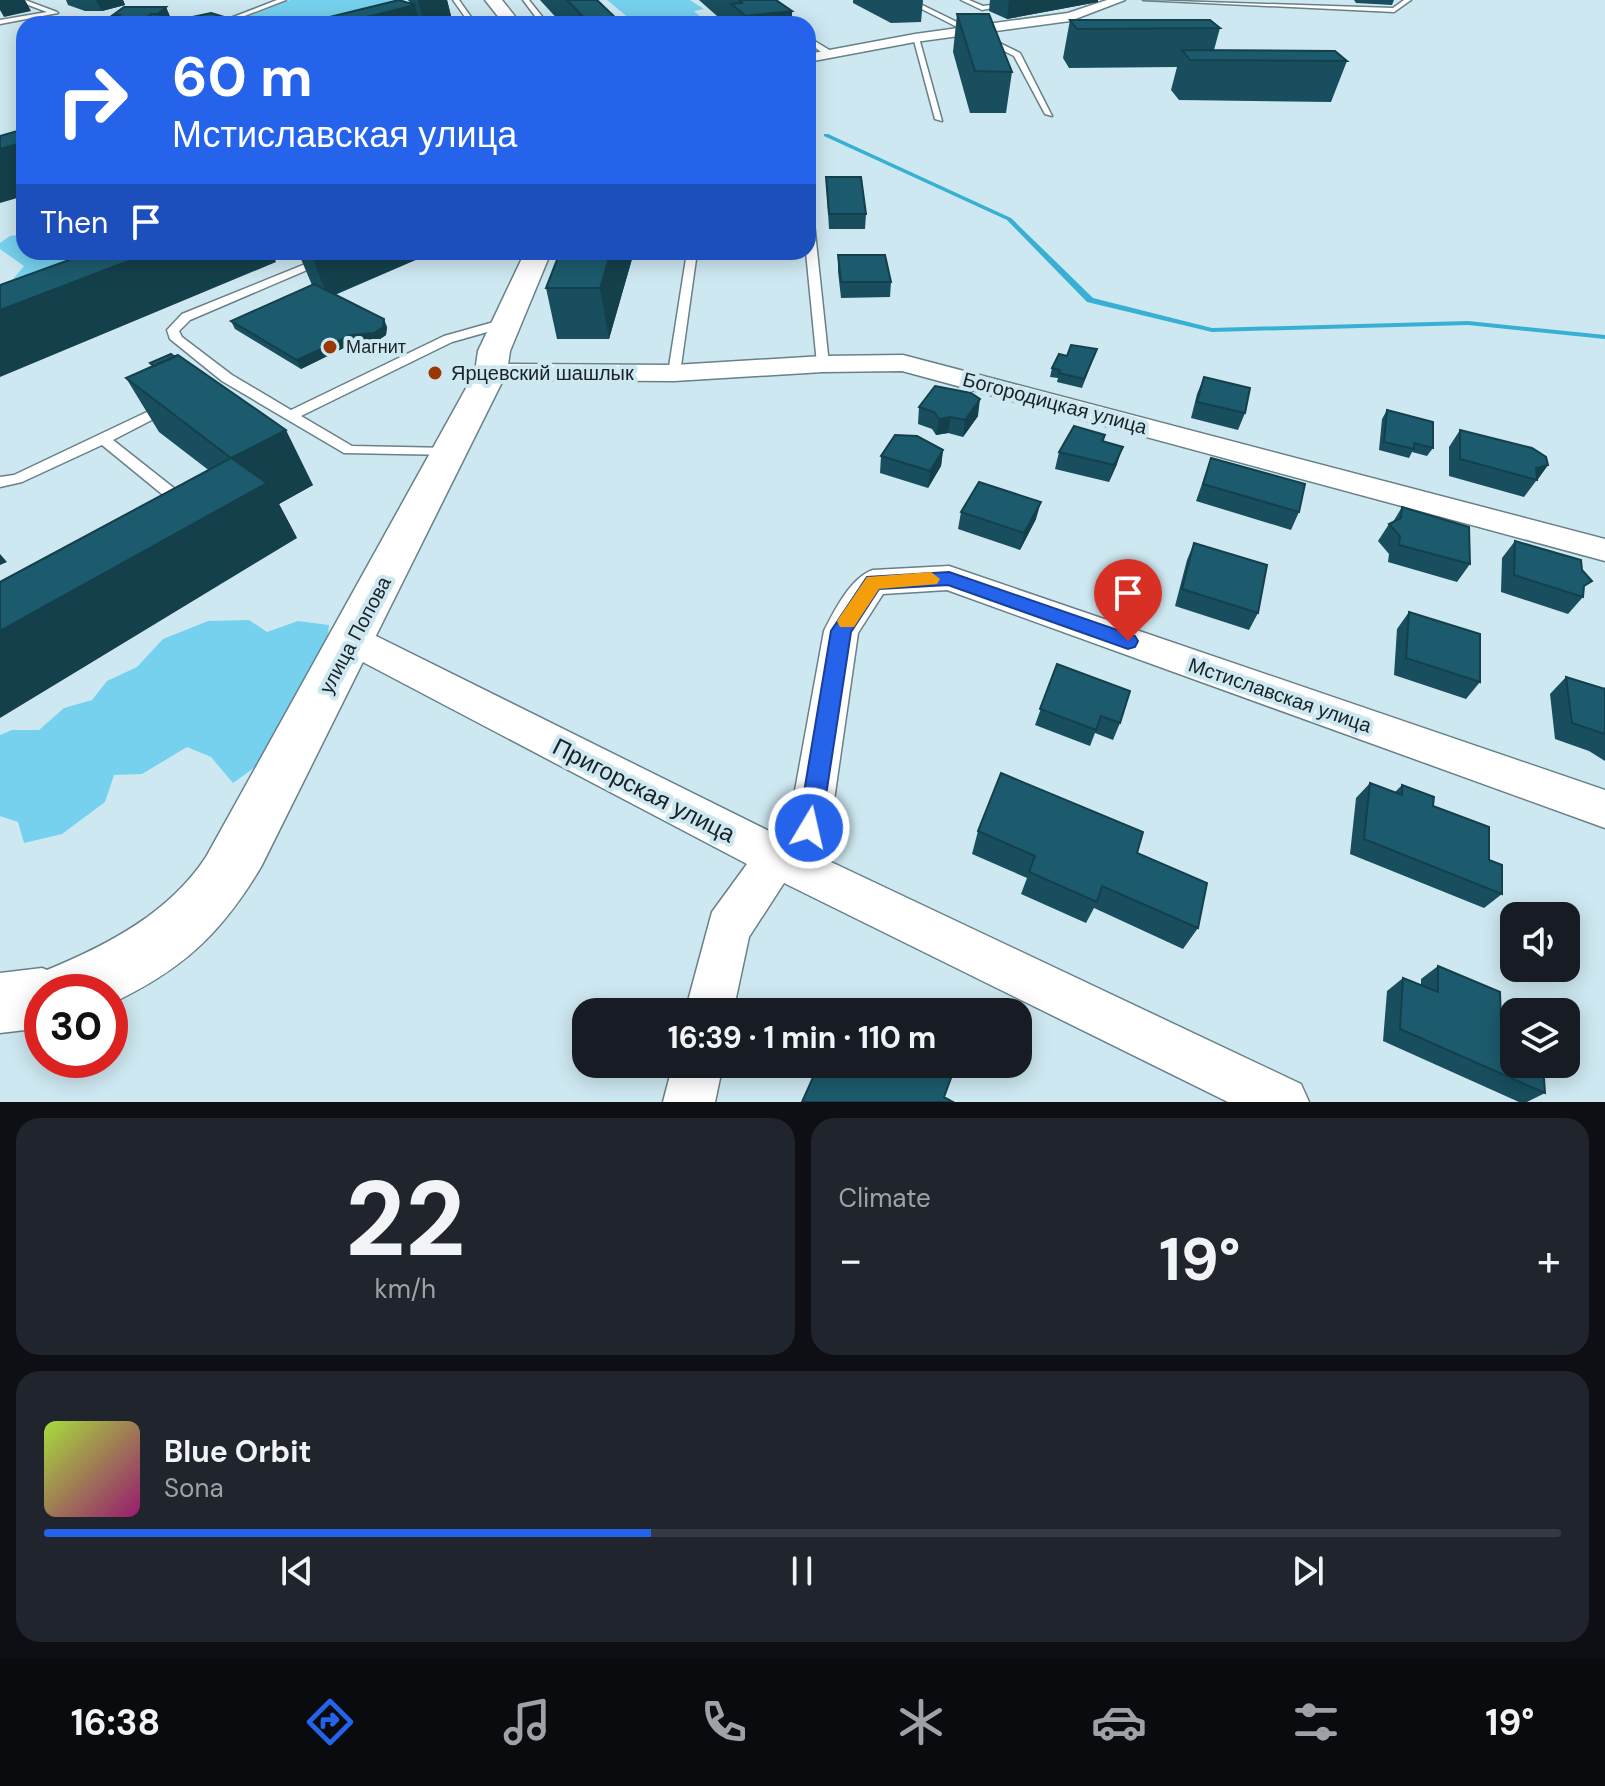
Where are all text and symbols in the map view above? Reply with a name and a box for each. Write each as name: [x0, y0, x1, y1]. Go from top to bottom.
text: 60 m: [172, 40, 313, 113]
icon: right: [40, 48, 144, 152]
text: Мстиславская улица: [172, 111, 517, 158]
icon: arrive: [124, 200, 168, 244]
text: Then: [40, 203, 108, 242]
place label: Магнит: [346, 335, 406, 359]
marker: Магнит: [321, 338, 339, 356]
place label: Ярцевский шашлык: [451, 360, 634, 386]
marker: Ярцевский шашлык: [426, 364, 444, 382]
street label: Богородицкая улица: [960, 366, 1151, 440]
pin: [1094, 559, 1162, 641]
street label: улица Попова: [313, 571, 397, 698]
icon: arrive: [1106, 571, 1150, 615]
street label: Мстиславская улица: [1185, 651, 1376, 739]
street label: Пригорская улица: [548, 731, 741, 850]
position arrow: [767, 786, 851, 870]
map controls: [1500, 902, 1580, 1078]
button: sound: [1500, 902, 1580, 982]
speed limit sign: 30: [24, 974, 128, 1078]
button: layers: [1500, 998, 1580, 1078]
text: 16:39 · 1 min · 110 m: [668, 1018, 936, 1057]
text: 22: [345, 1152, 465, 1287]
text: Climate: [839, 1181, 931, 1215]
text: 19°: [1159, 1220, 1241, 1299]
text: −: [839, 1231, 863, 1289]
text: +: [1537, 1231, 1561, 1289]
text: km/h: [375, 1272, 436, 1306]
text: Blue Orbit: [164, 1432, 311, 1471]
text: Sona: [164, 1471, 224, 1505]
icon: previous: [275, 1549, 319, 1593]
icon: pause: [780, 1549, 824, 1593]
icon: next: [1286, 1549, 1330, 1593]
icon: directions: [302, 1694, 358, 1750]
icon: music: [499, 1694, 555, 1750]
icon: phone: [696, 1694, 752, 1750]
icon: climate: [893, 1694, 949, 1750]
icon: car: [1091, 1694, 1147, 1750]
icon: filters: [1288, 1694, 1344, 1750]
text: 16:38: [71, 1699, 160, 1746]
text: 19°: [1485, 1699, 1534, 1746]

